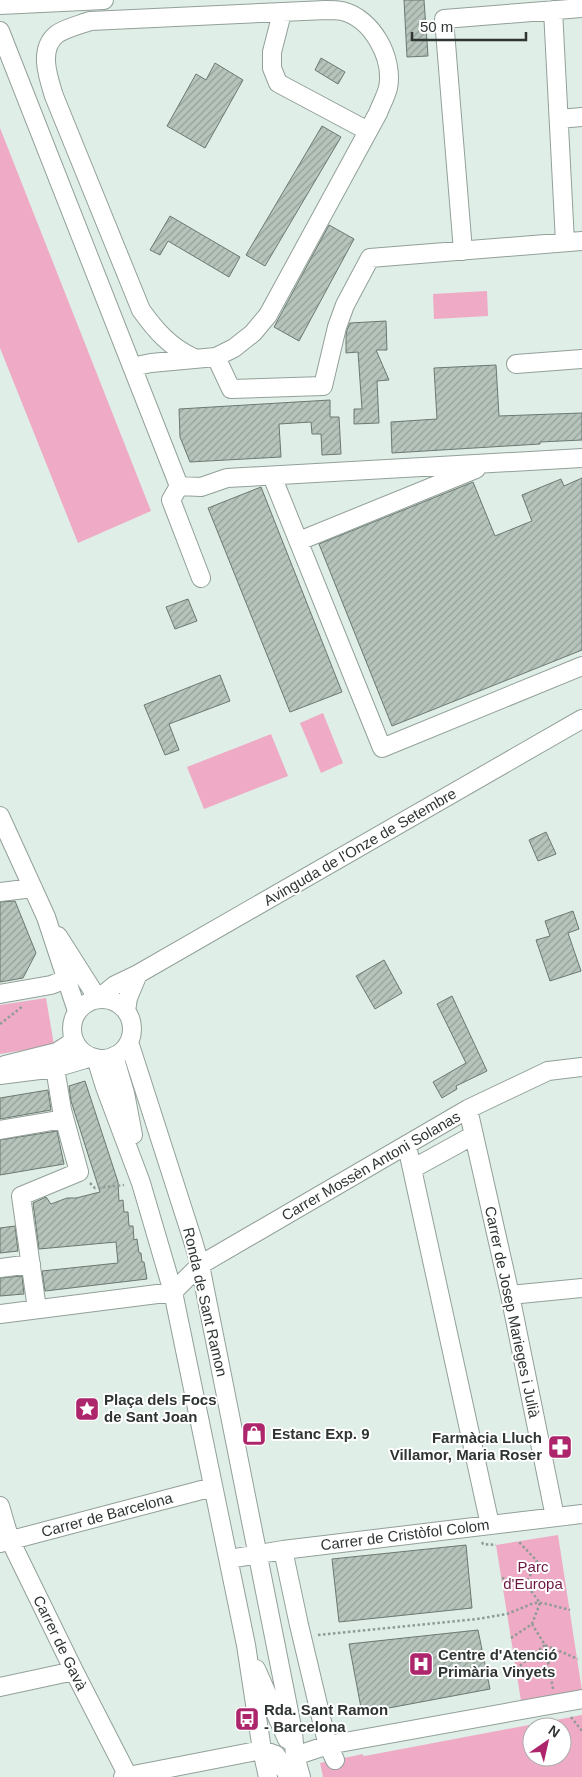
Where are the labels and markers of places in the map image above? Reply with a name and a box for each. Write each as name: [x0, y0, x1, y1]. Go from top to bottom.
place label: Plaça dels Focs de Sant Joan: [104, 1391, 217, 1425]
place icon: Plaça dels Focs de Sant Joan: [74, 1396, 100, 1422]
shop icon: Estanc Exp. 9: [241, 1421, 267, 1447]
place label: Estanc Exp. 9: [272, 1425, 370, 1442]
place label: Farmàcia Lluch Villamor, Maria Roser: [390, 1429, 542, 1463]
pharmacy icon: Farmàcia Lluch Villamor, Maria Roser: [547, 1434, 573, 1460]
place label: Centre d'Atenció Primària Vinyets: [438, 1646, 557, 1680]
hospital icon: Centre d'Atenció Primària Vinyets: [408, 1651, 434, 1677]
place label: Rda. Sant Ramon - Barcelona: [264, 1701, 388, 1735]
bus stop icon: Rda. Sant Ramon - Barcelona: [234, 1706, 260, 1732]

